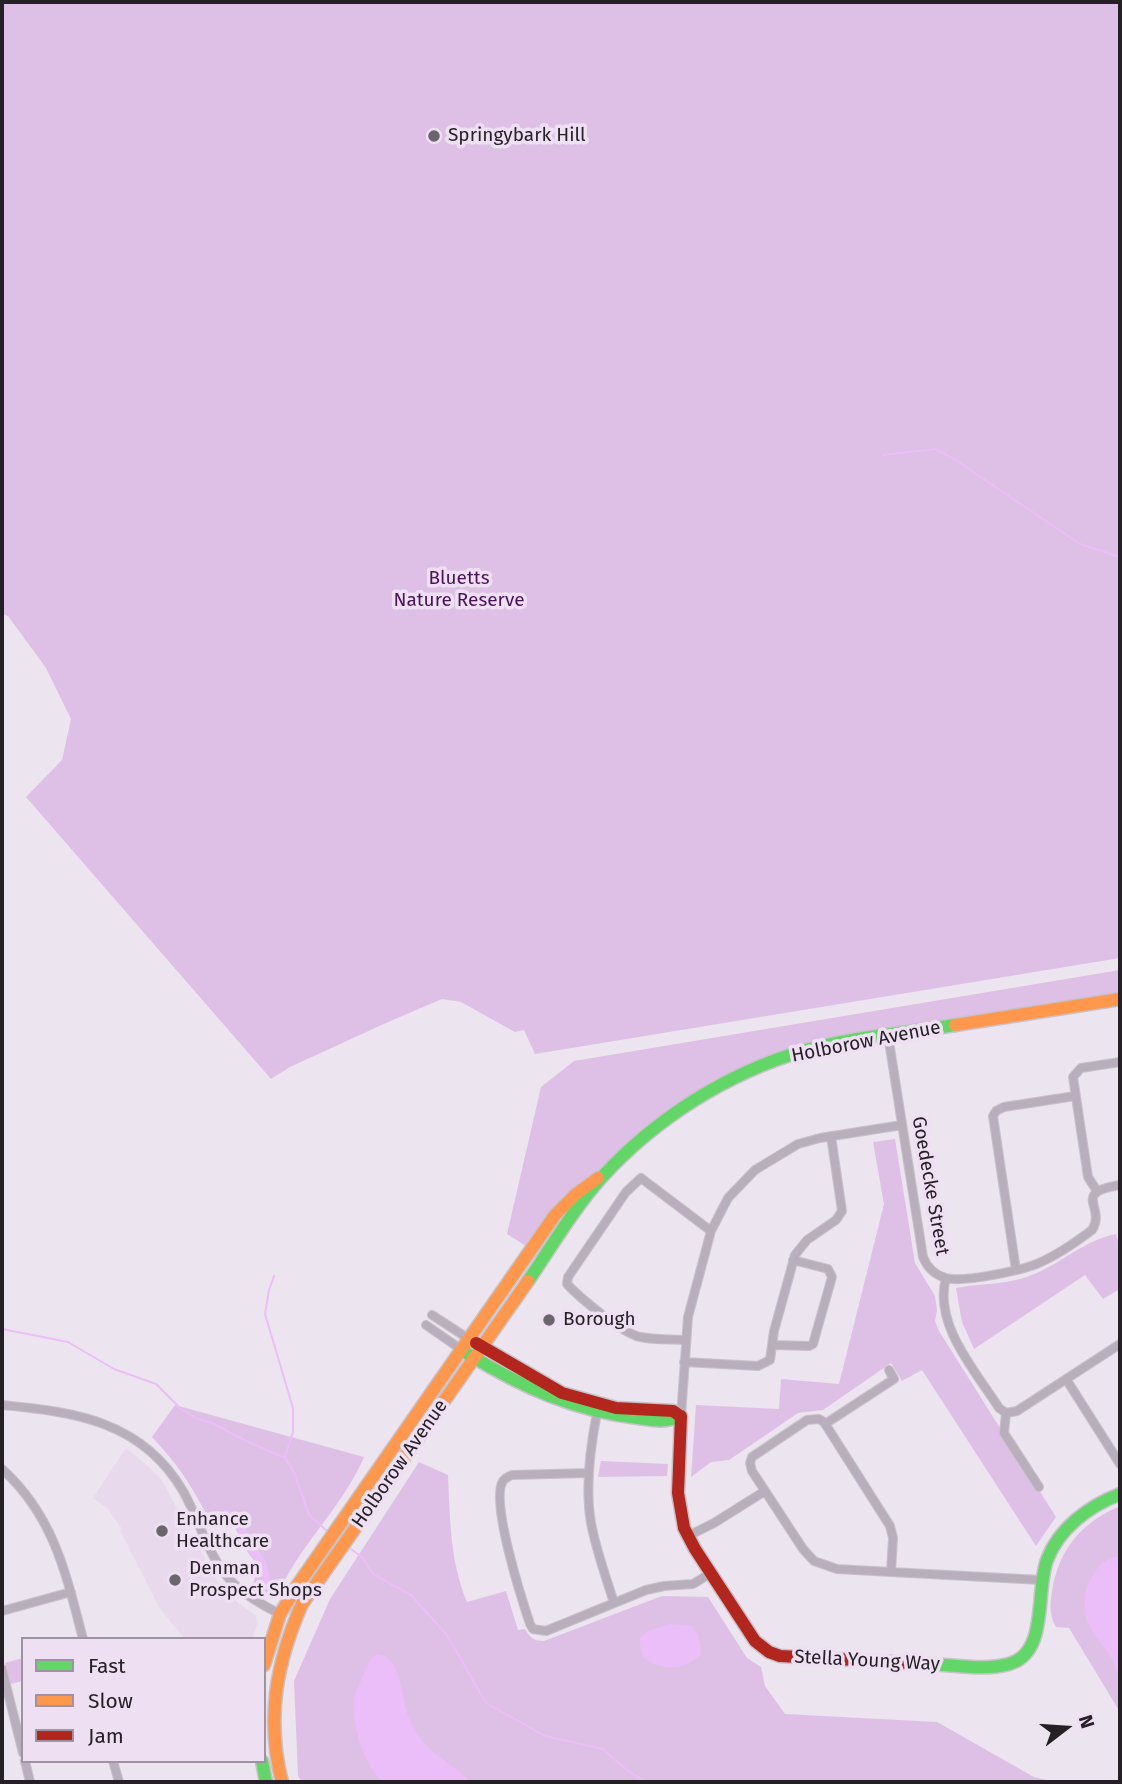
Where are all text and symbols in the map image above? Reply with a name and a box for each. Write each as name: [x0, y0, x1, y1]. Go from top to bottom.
place label: Springybark Hill: [448, 125, 586, 147]
marker: Springybark Hill: [426, 128, 442, 144]
park label: Bluetts Nature Reserve: [393, 568, 525, 612]
street label: Holborow Avenue: [789, 1016, 943, 1068]
street label: Goedecke Street: [907, 1115, 953, 1257]
place label: Borough: [563, 1309, 636, 1331]
marker: Borough: [541, 1312, 557, 1328]
street label: Holborow Avenue: [347, 1395, 453, 1533]
place label: Enhance Healthcare: [176, 1509, 269, 1553]
marker: Enhance Healthcare: [154, 1523, 170, 1539]
place label: Denman Prospect Shops: [189, 1558, 322, 1602]
marker: Denman Prospect Shops: [167, 1572, 183, 1588]
legend: [21, 1637, 266, 1763]
street label: Stella Young Way: [794, 1646, 940, 1676]
text: Fast: [88, 1653, 126, 1679]
text: Slow: [88, 1688, 133, 1714]
north arrow: [1031, 1693, 1101, 1763]
text: N: [1074, 1712, 1099, 1731]
text: Jam: [88, 1723, 124, 1749]

